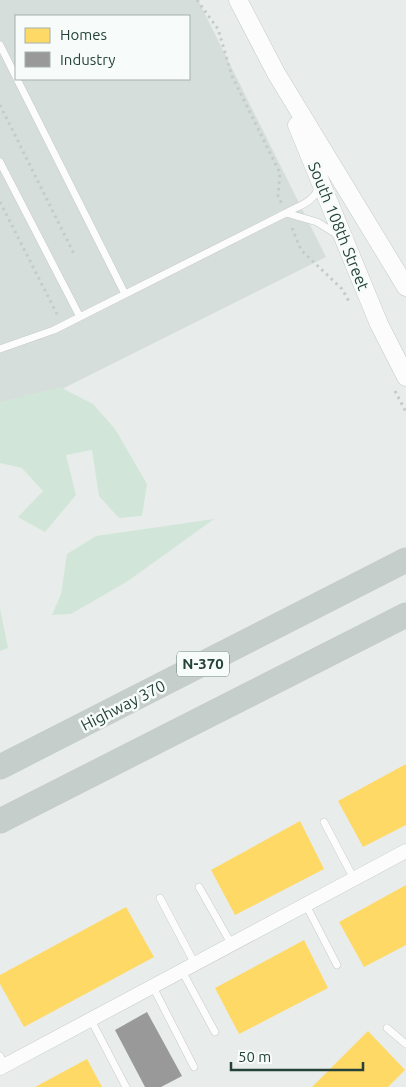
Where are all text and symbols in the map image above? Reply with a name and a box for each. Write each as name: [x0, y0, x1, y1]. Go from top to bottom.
legend: [15, 15, 190, 80]
text: Homes: [60, 26, 107, 43]
text: Industry: [60, 51, 115, 68]
street label: South 108th Street: [305, 159, 373, 293]
road number: N-370: [177, 652, 229, 676]
street label: Highway 370: [78, 676, 168, 734]
scale bar: [231, 1040, 364, 1072]
text: 50 m: [238, 1048, 271, 1065]

